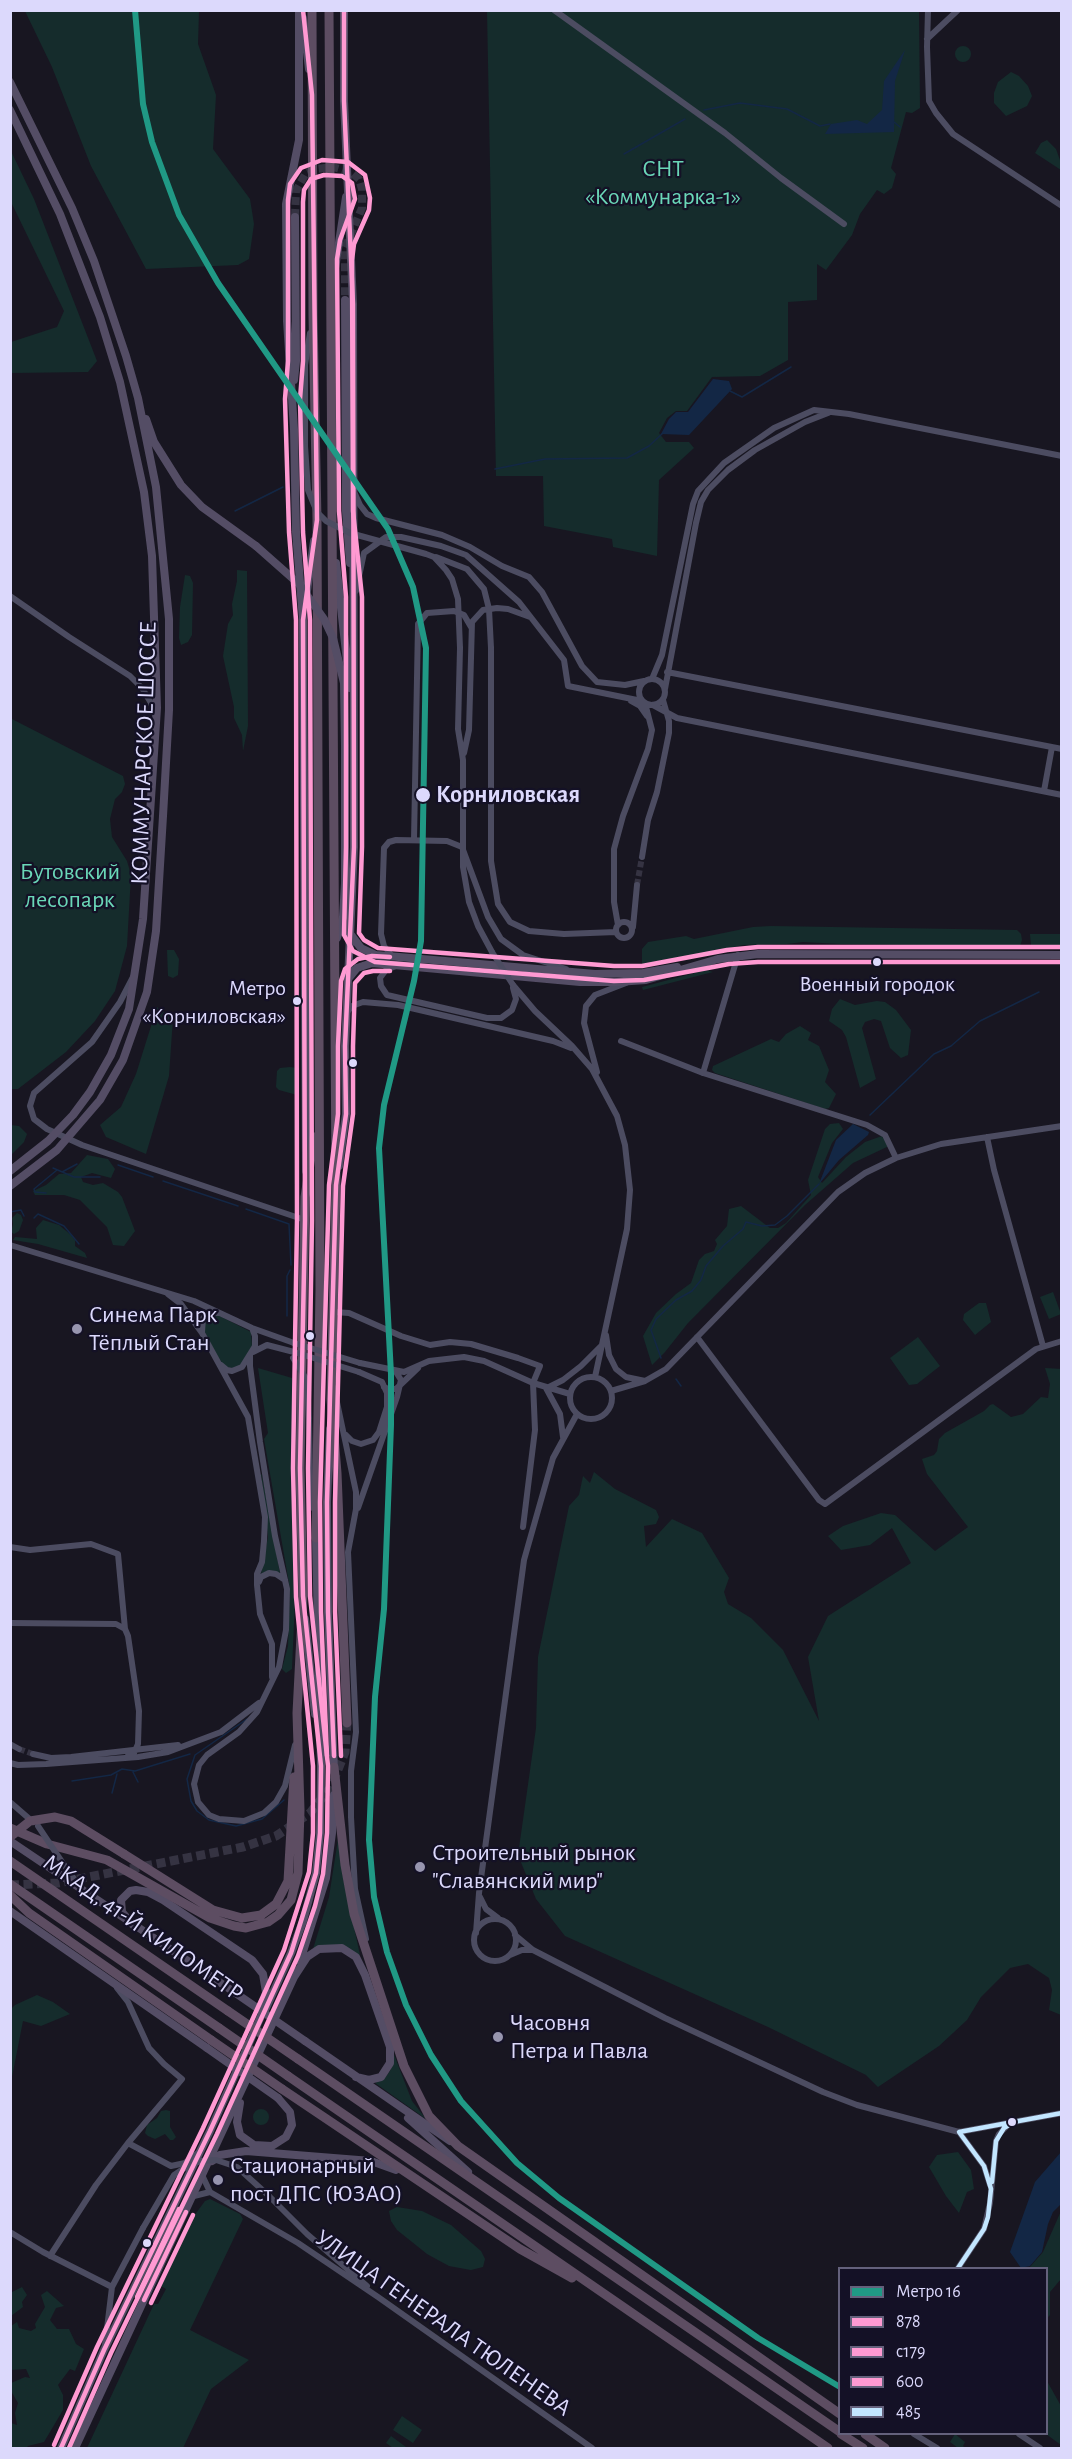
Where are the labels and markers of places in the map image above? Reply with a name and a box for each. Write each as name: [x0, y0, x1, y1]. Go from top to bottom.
place label: Корниловская: [436, 781, 580, 809]
marker: Корниловская: [414, 786, 432, 804]
marker: Военный городок: [871, 956, 883, 968]
place label: Военный городок: [799, 971, 955, 997]
place label: Метро «Корниловская»: [142, 975, 286, 1026]
marker: Метро «Корниловская»: [291, 995, 303, 1007]
unlabelled marker: [347, 1057, 359, 1069]
place label: Синема Парк Тёплый Стан: [89, 1301, 217, 1357]
marker: Синема Парк Тёплый Стан: [70, 1322, 84, 1336]
unlabelled marker: [304, 1330, 316, 1342]
place label: Строительный рынок "Славянский мир": [432, 1839, 636, 1895]
marker: Строительный рынок "Славянский мир": [413, 1860, 427, 1874]
place label: Часовня Петра и Павла: [510, 2009, 648, 2065]
marker: Часовня Петра и Павла: [491, 2030, 505, 2044]
unlabelled marker: [1006, 2116, 1018, 2128]
place label: Стационарный пост ДПС (ЮЗАО): [230, 2152, 403, 2208]
marker: Стационарный пост ДПС (ЮЗАО): [211, 2173, 225, 2187]
unlabelled marker: [141, 2237, 153, 2249]

